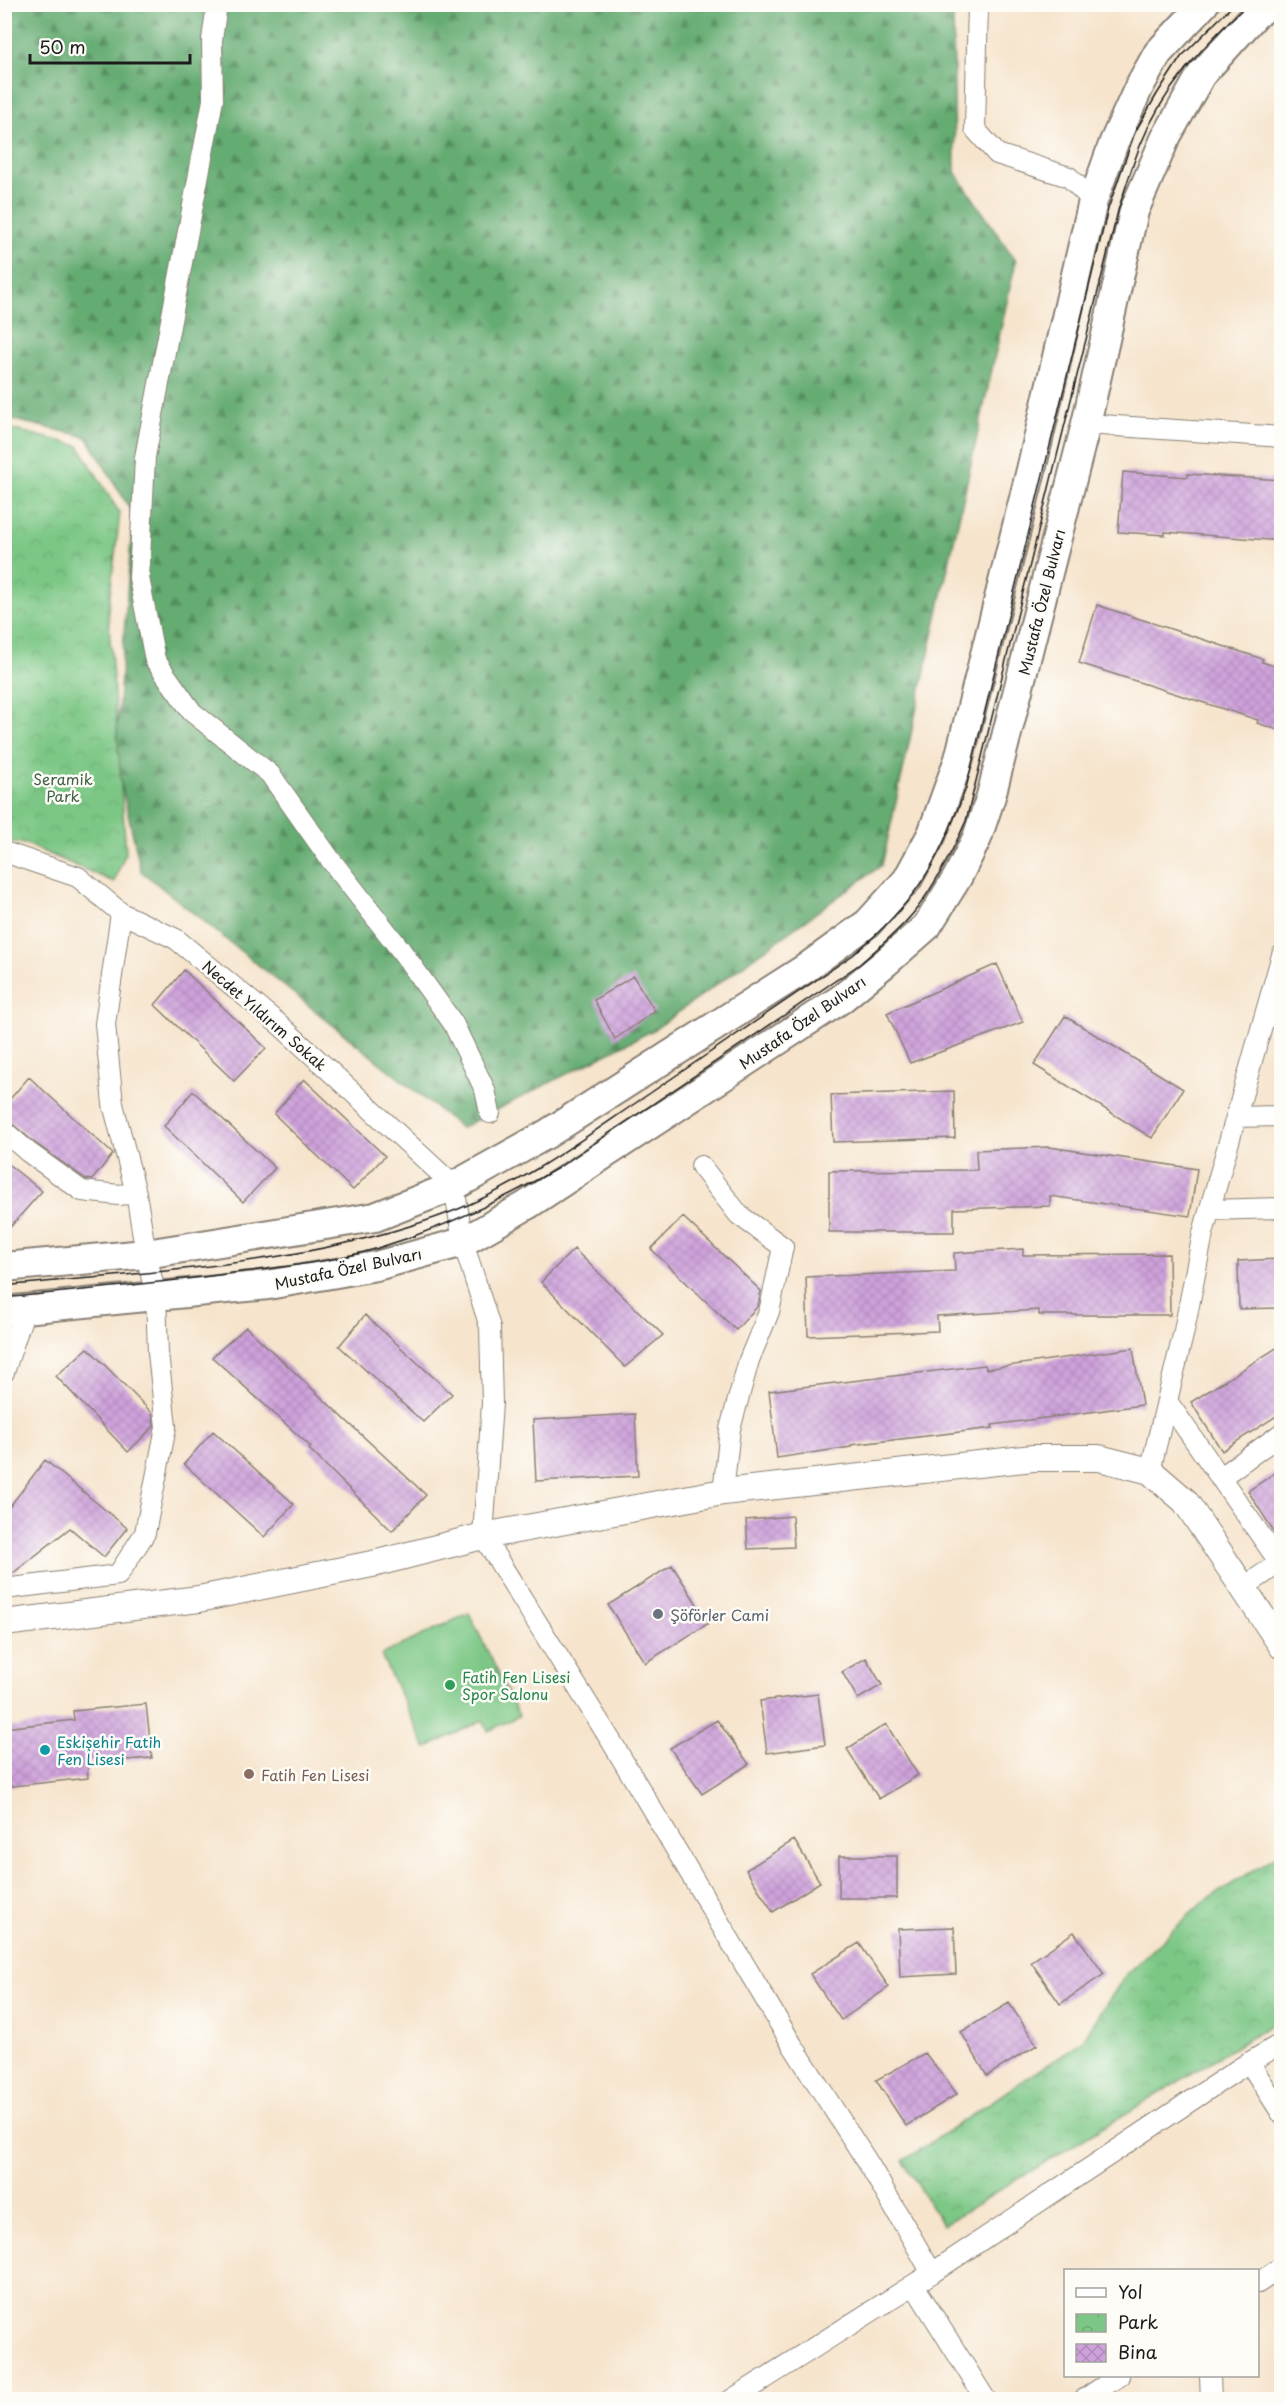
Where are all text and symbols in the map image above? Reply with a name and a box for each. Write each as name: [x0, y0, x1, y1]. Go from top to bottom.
scale bar: [30, 27, 190, 65]
text: 50 m: [39, 33, 86, 60]
street label: Mustafa Özel Bulvarı: [1012, 526, 1070, 678]
park label: Seramik Park: [33, 767, 93, 807]
street label: Necdet Yıldırım Sokak: [198, 954, 333, 1076]
street label: Mustafa Özel Bulvarı: [734, 970, 870, 1074]
street label: Mustafa Özel Bulvarı: [272, 1241, 424, 1295]
place label: Şöförler Cami: [670, 1603, 769, 1626]
marker: Şöförler Cami: [651, 1607, 665, 1621]
place label: Fatih Fen Lisesi Spor Salonu: [462, 1665, 570, 1705]
marker: Fatih Fen Lisesi Spor Salonu: [443, 1678, 457, 1692]
place label: Eskişehir Fatih Fen Lisesi: [57, 1730, 161, 1770]
marker: Eskişehir Fatih Fen Lisesi: [38, 1743, 52, 1757]
place label: Fatih Fen Lisesi: [261, 1763, 369, 1786]
marker: Fatih Fen Lisesi: [242, 1767, 256, 1781]
legend: [1064, 2269, 1259, 2377]
text: Yol: [1118, 2278, 1143, 2305]
text: Park: [1118, 2308, 1158, 2335]
text: Bina: [1118, 2338, 1158, 2365]

